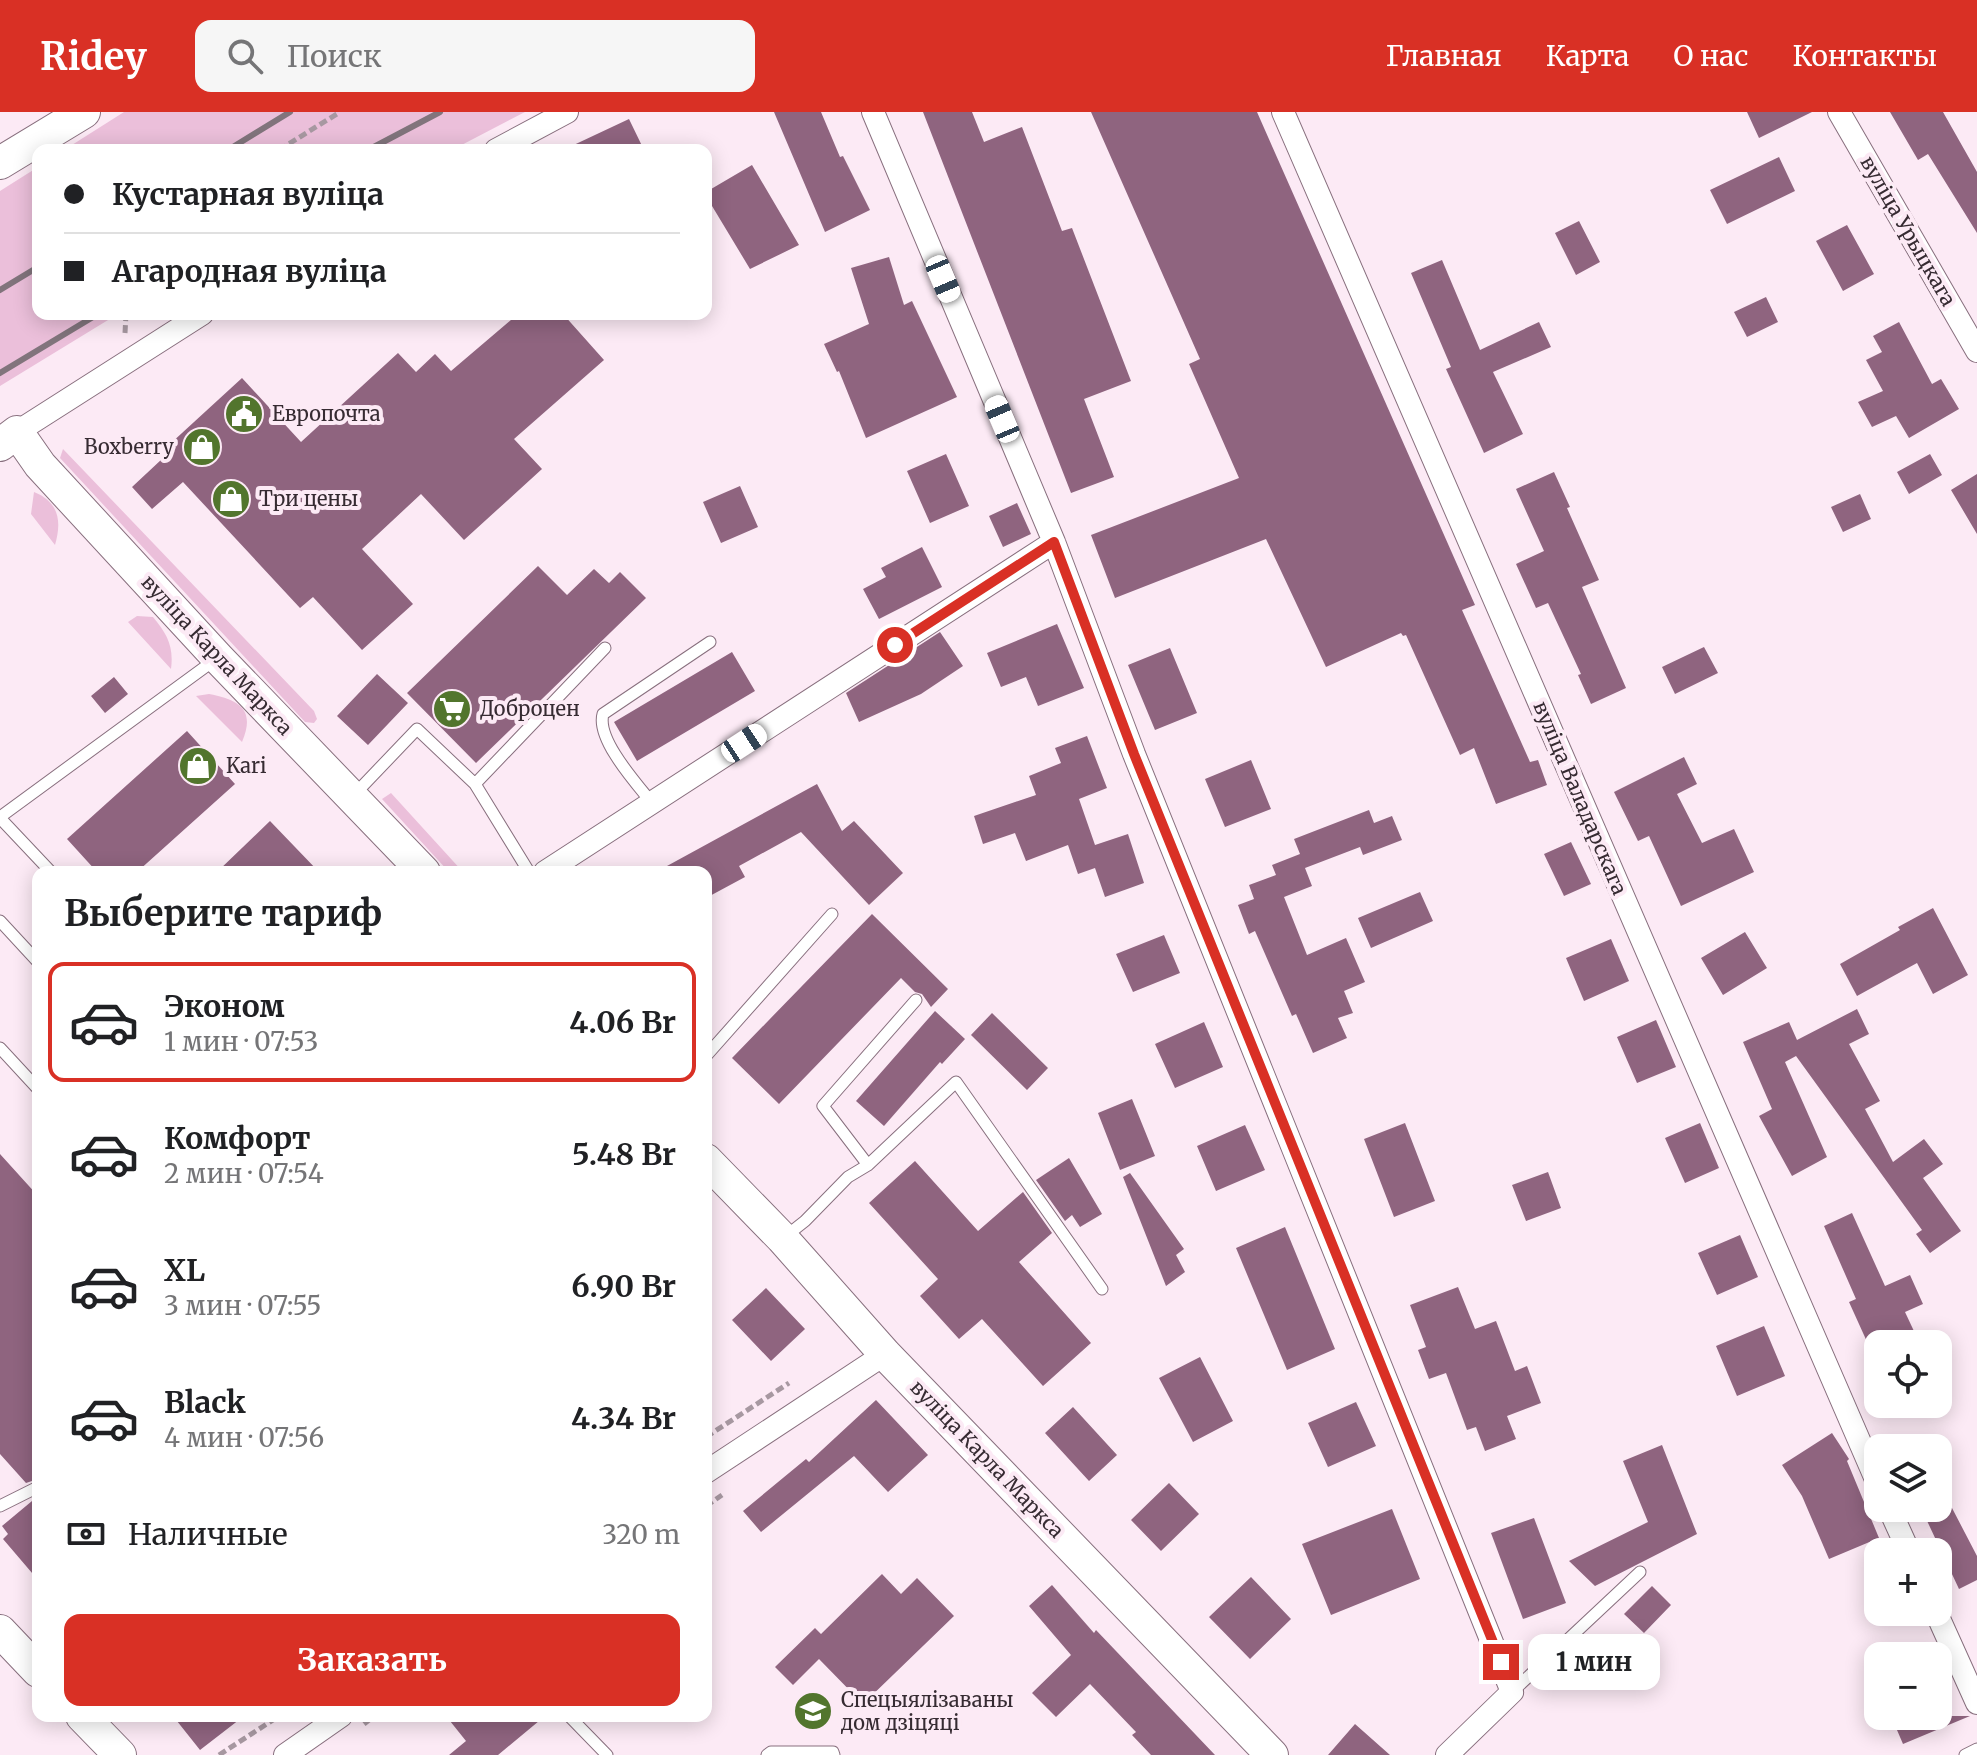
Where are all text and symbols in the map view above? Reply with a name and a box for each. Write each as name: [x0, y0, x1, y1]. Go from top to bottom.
search box: [195, 20, 755, 92]
text: Ridey: [40, 33, 147, 80]
icon: search: [223, 34, 267, 78]
text: Поиск: [287, 37, 382, 75]
text: Главная: [1386, 38, 1502, 74]
text: Карта: [1546, 38, 1629, 74]
text: О нас: [1673, 38, 1748, 74]
text: Контакты: [1792, 38, 1937, 74]
street label: вуліца Урыцкага: [1855, 151, 1962, 310]
text: Кустарная вуліца: [112, 175, 384, 213]
text: Агародная вуліца: [112, 252, 387, 290]
car: [923, 252, 963, 306]
car: [982, 392, 1022, 446]
public building icon: Европочта: [223, 393, 265, 435]
place label: Европочта: [272, 401, 381, 426]
shop icon: Boxberry: [181, 426, 223, 468]
place label: Boxberry: [84, 434, 174, 459]
shop icon: Три цены: [210, 478, 252, 520]
place label: Три цены: [259, 486, 358, 511]
street label: вуліца Карла Маркса: [137, 569, 298, 740]
route start: [877, 627, 913, 663]
supermarket icon: Доброцен: [431, 688, 473, 730]
place label: Доброцен: [480, 696, 580, 721]
street label: вуліца Валадарскага: [1528, 697, 1633, 899]
car: [717, 720, 771, 766]
shop icon: Kari: [177, 745, 219, 787]
place label: Kari: [226, 753, 267, 778]
text: Выберите тариф: [64, 891, 382, 936]
icon: car: [68, 986, 140, 1058]
text: Эконом: [164, 987, 285, 1025]
text: 4.06 Br: [569, 1003, 676, 1041]
text: 1 мин · 07:53: [164, 1025, 318, 1058]
icon: car: [68, 1118, 140, 1190]
text: Комфорт: [164, 1119, 311, 1157]
text: 5.48 Br: [572, 1135, 676, 1173]
text: 2 мин · 07:54: [164, 1157, 324, 1190]
icon: car: [68, 1250, 140, 1322]
text: XL: [164, 1251, 205, 1289]
text: 6.90 Br: [571, 1267, 676, 1305]
text: 3 мин · 07:55: [164, 1289, 322, 1322]
map controls: [1864, 1330, 1952, 1730]
button: locate: [1864, 1330, 1952, 1418]
street label: вуліца Карла Маркса: [905, 1374, 1069, 1543]
icon: car: [68, 1382, 140, 1454]
text: Black: [164, 1383, 246, 1421]
text: 4.34 Br: [571, 1399, 676, 1437]
text: 4 мин · 07:56: [164, 1421, 324, 1454]
button: layers: [1864, 1434, 1952, 1522]
icon: cash: [64, 1512, 108, 1556]
text: Наличные: [128, 1515, 288, 1553]
text: 320 m: [602, 1518, 680, 1551]
button: +: [1864, 1538, 1952, 1626]
button: Заказать: [64, 1614, 680, 1706]
callout: 1 мин: [1529, 1634, 1661, 1690]
button: −: [1864, 1642, 1952, 1730]
route end: [1483, 1644, 1519, 1680]
text: 1 мин: [1556, 1645, 1632, 1678]
place label: Спецыялізаваны дом дзіцяці: [840, 1687, 1013, 1735]
school or university icon: Спецыялізаваны дом дзіцяці: [792, 1690, 834, 1732]

